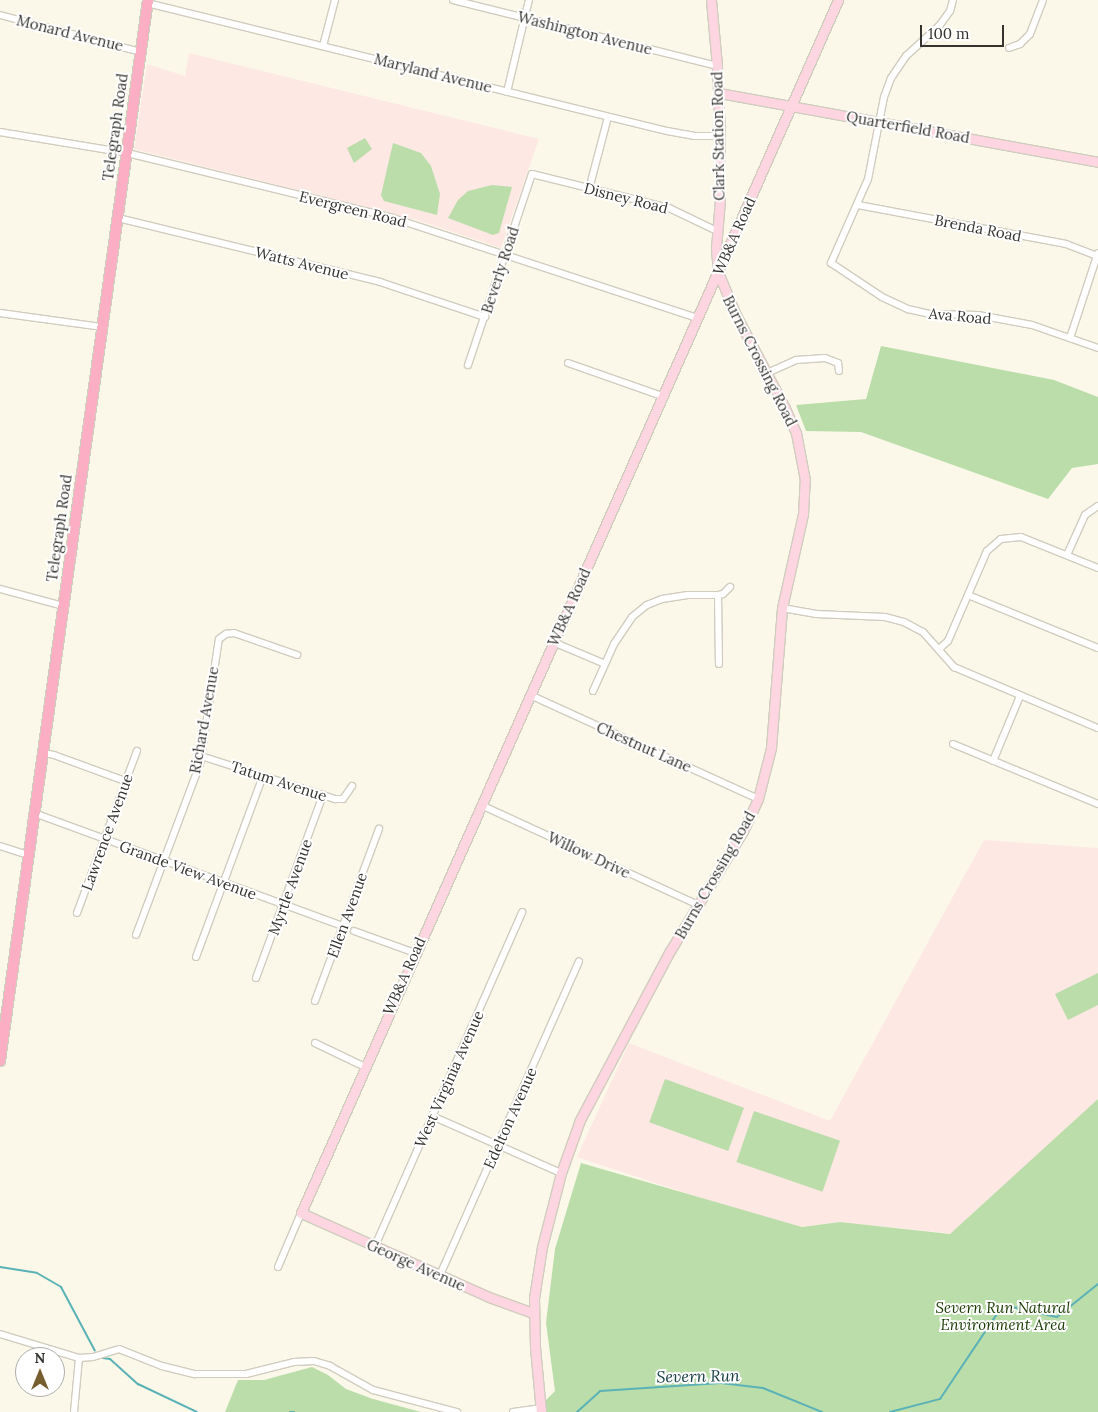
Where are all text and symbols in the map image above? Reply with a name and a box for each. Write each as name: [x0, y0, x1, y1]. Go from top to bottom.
street label: Washington Avenue: [516, 8, 654, 58]
street label: Monard Avenue: [15, 11, 125, 55]
scale bar: [923, 15, 1007, 47]
text: 100 m: [928, 24, 969, 43]
street label: Maryland Avenue: [372, 50, 494, 96]
street label: Clark Station Road: [708, 71, 728, 201]
street label: Telegraph Road: [99, 72, 131, 182]
street label: Quarterfield Road: [845, 107, 971, 147]
street label: Disney Road: [582, 179, 670, 217]
street label: Evergreen Road: [297, 187, 409, 231]
street label: WB&A Road: [709, 194, 759, 278]
street label: Brenda Road: [933, 211, 1023, 245]
street label: Beverly Road: [478, 224, 522, 316]
street label: Watts Avenue: [253, 243, 351, 283]
street label: Burns Crossing Road: [719, 293, 801, 429]
street label: Ava Road: [928, 304, 992, 328]
street label: Telegraph Road: [43, 473, 75, 583]
street label: WB&A Road: [544, 565, 594, 649]
street label: Richard Avenue: [186, 665, 222, 775]
street label: Chestnut Lane: [594, 718, 694, 776]
street label: Tatum Avenue: [229, 757, 329, 805]
street label: Lawrence Avenue: [78, 771, 136, 893]
street label: Burns Crossing Road: [671, 808, 759, 942]
street label: Willow Drive: [545, 828, 633, 882]
street label: Myrtle Avenue: [264, 836, 316, 938]
street label: Grande View Avenue: [117, 837, 259, 903]
street label: Ellen Avenue: [323, 870, 371, 960]
street label: WB&A Road: [379, 934, 429, 1018]
street label: West Virginia Avenue: [411, 1008, 487, 1150]
street label: Edelton Avenue: [480, 1065, 540, 1171]
street label: George Avenue: [364, 1235, 468, 1295]
park label: Severn Run Natural Environment Area: [936, 1298, 1070, 1333]
north arrow: [15, 1347, 65, 1397]
text: N: [35, 1349, 45, 1367]
water label: Severn Run: [656, 1366, 740, 1386]

